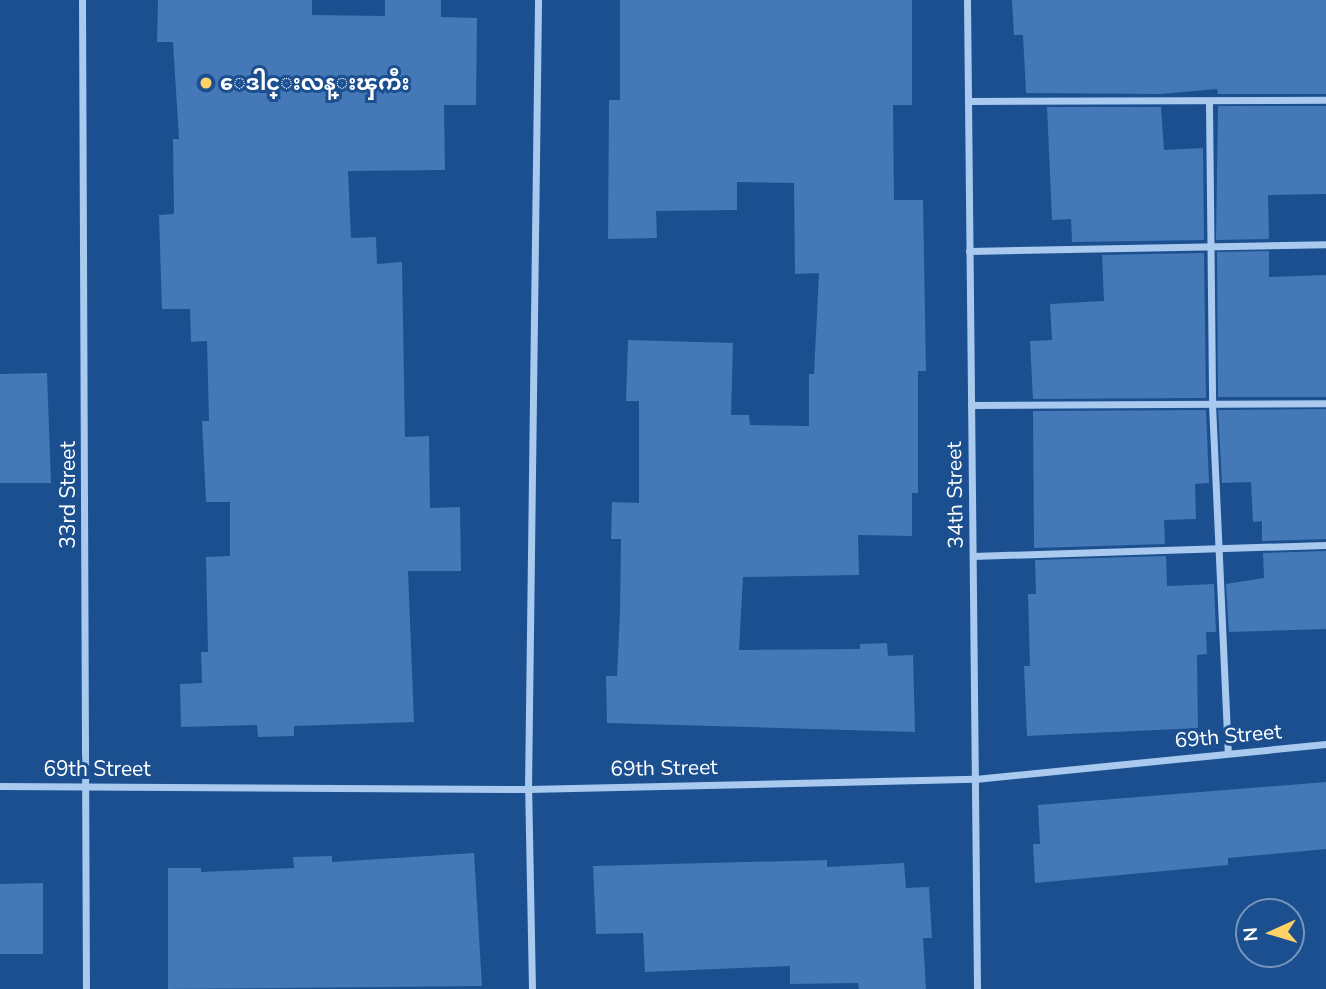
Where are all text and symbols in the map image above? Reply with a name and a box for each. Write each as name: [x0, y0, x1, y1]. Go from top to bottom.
place label: ေဒါင္းလန္းၾကီး: [220, 70, 410, 96]
marker: ေဒါင္းလန္းၾကီး: [198, 75, 214, 91]
street label: 33rd Street: [55, 441, 81, 549]
street label: 34th Street: [941, 441, 969, 549]
street label: 69th Street: [1174, 719, 1282, 753]
street label: 69th Street: [610, 754, 718, 782]
street label: 69th Street: [43, 756, 151, 782]
north arrow: [1235, 898, 1305, 968]
text: N: [1238, 926, 1265, 942]

